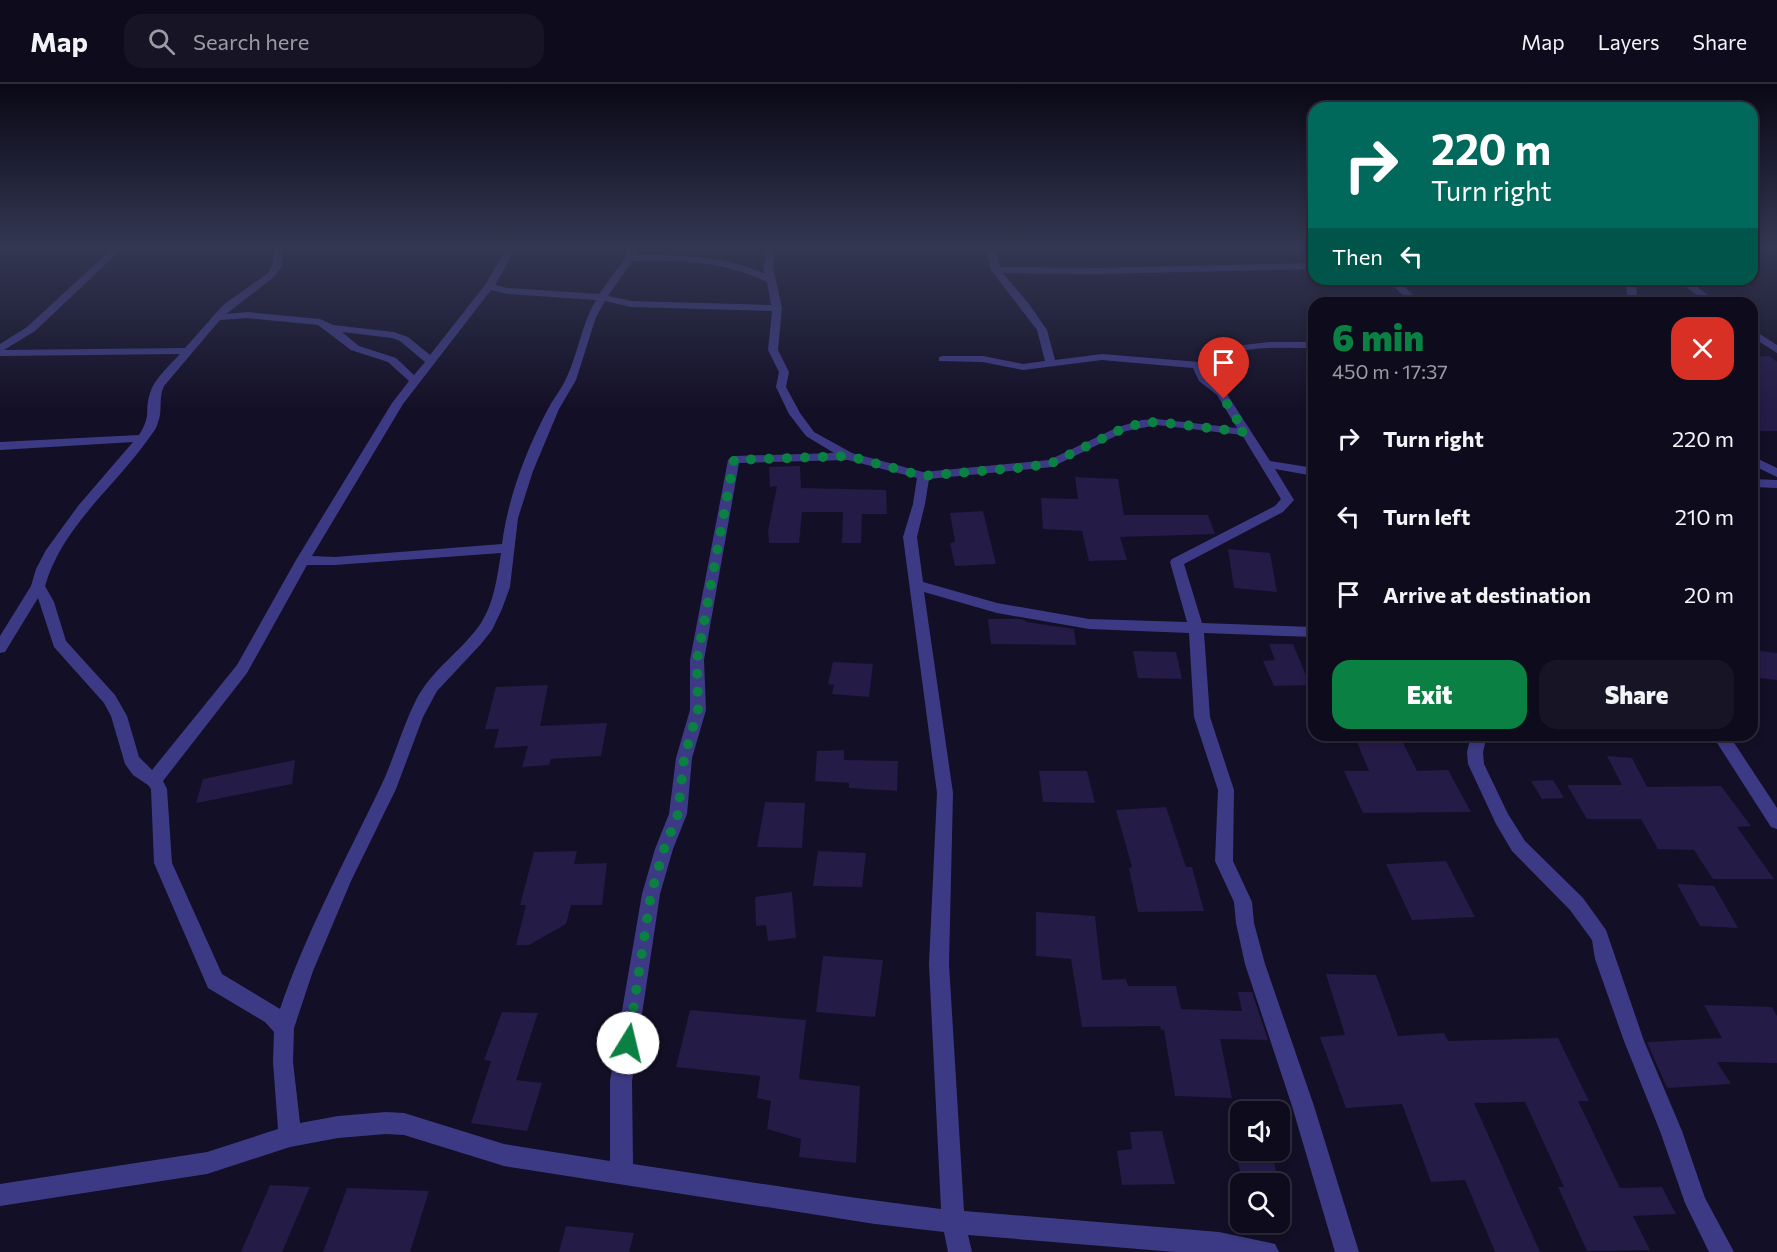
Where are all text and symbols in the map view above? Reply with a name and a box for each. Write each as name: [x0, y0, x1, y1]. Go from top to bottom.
search box: [124, 14, 544, 68]
text: Map: [30, 24, 88, 58]
icon: search: [145, 25, 178, 58]
text: Search here: [193, 28, 309, 55]
text: Map: [1521, 29, 1565, 54]
text: Layers: [1598, 29, 1660, 54]
text: Share: [1693, 29, 1747, 54]
text: 220 m: [1431, 122, 1551, 174]
icon: right: [1332, 126, 1410, 204]
text: Turn right: [1431, 174, 1551, 207]
icon: left: [1395, 240, 1428, 273]
text: Then: [1332, 243, 1383, 270]
text: 6 min: [1332, 314, 1424, 358]
button: close: [1671, 317, 1734, 380]
pin: [1198, 337, 1249, 399]
icon: arrive: [1207, 346, 1240, 379]
text: 450 m · 17:37: [1332, 359, 1448, 383]
icon: right: [1332, 422, 1365, 455]
text: Turn right: [1383, 425, 1484, 452]
text: 220 m: [1672, 425, 1734, 452]
icon: left: [1332, 500, 1365, 533]
text: Turn left: [1383, 503, 1470, 530]
text: 210 m: [1675, 503, 1734, 530]
icon: arrive: [1332, 578, 1365, 611]
text: Arrive at destination: [1383, 581, 1591, 608]
text: 20 m: [1684, 581, 1734, 608]
button: Exit: [1332, 660, 1527, 729]
button: Share: [1539, 660, 1734, 729]
position arrow: [596, 1011, 660, 1075]
map controls: [1230, 1101, 1290, 1233]
button: sound: [1230, 1101, 1290, 1161]
button: search: [1230, 1173, 1290, 1233]

